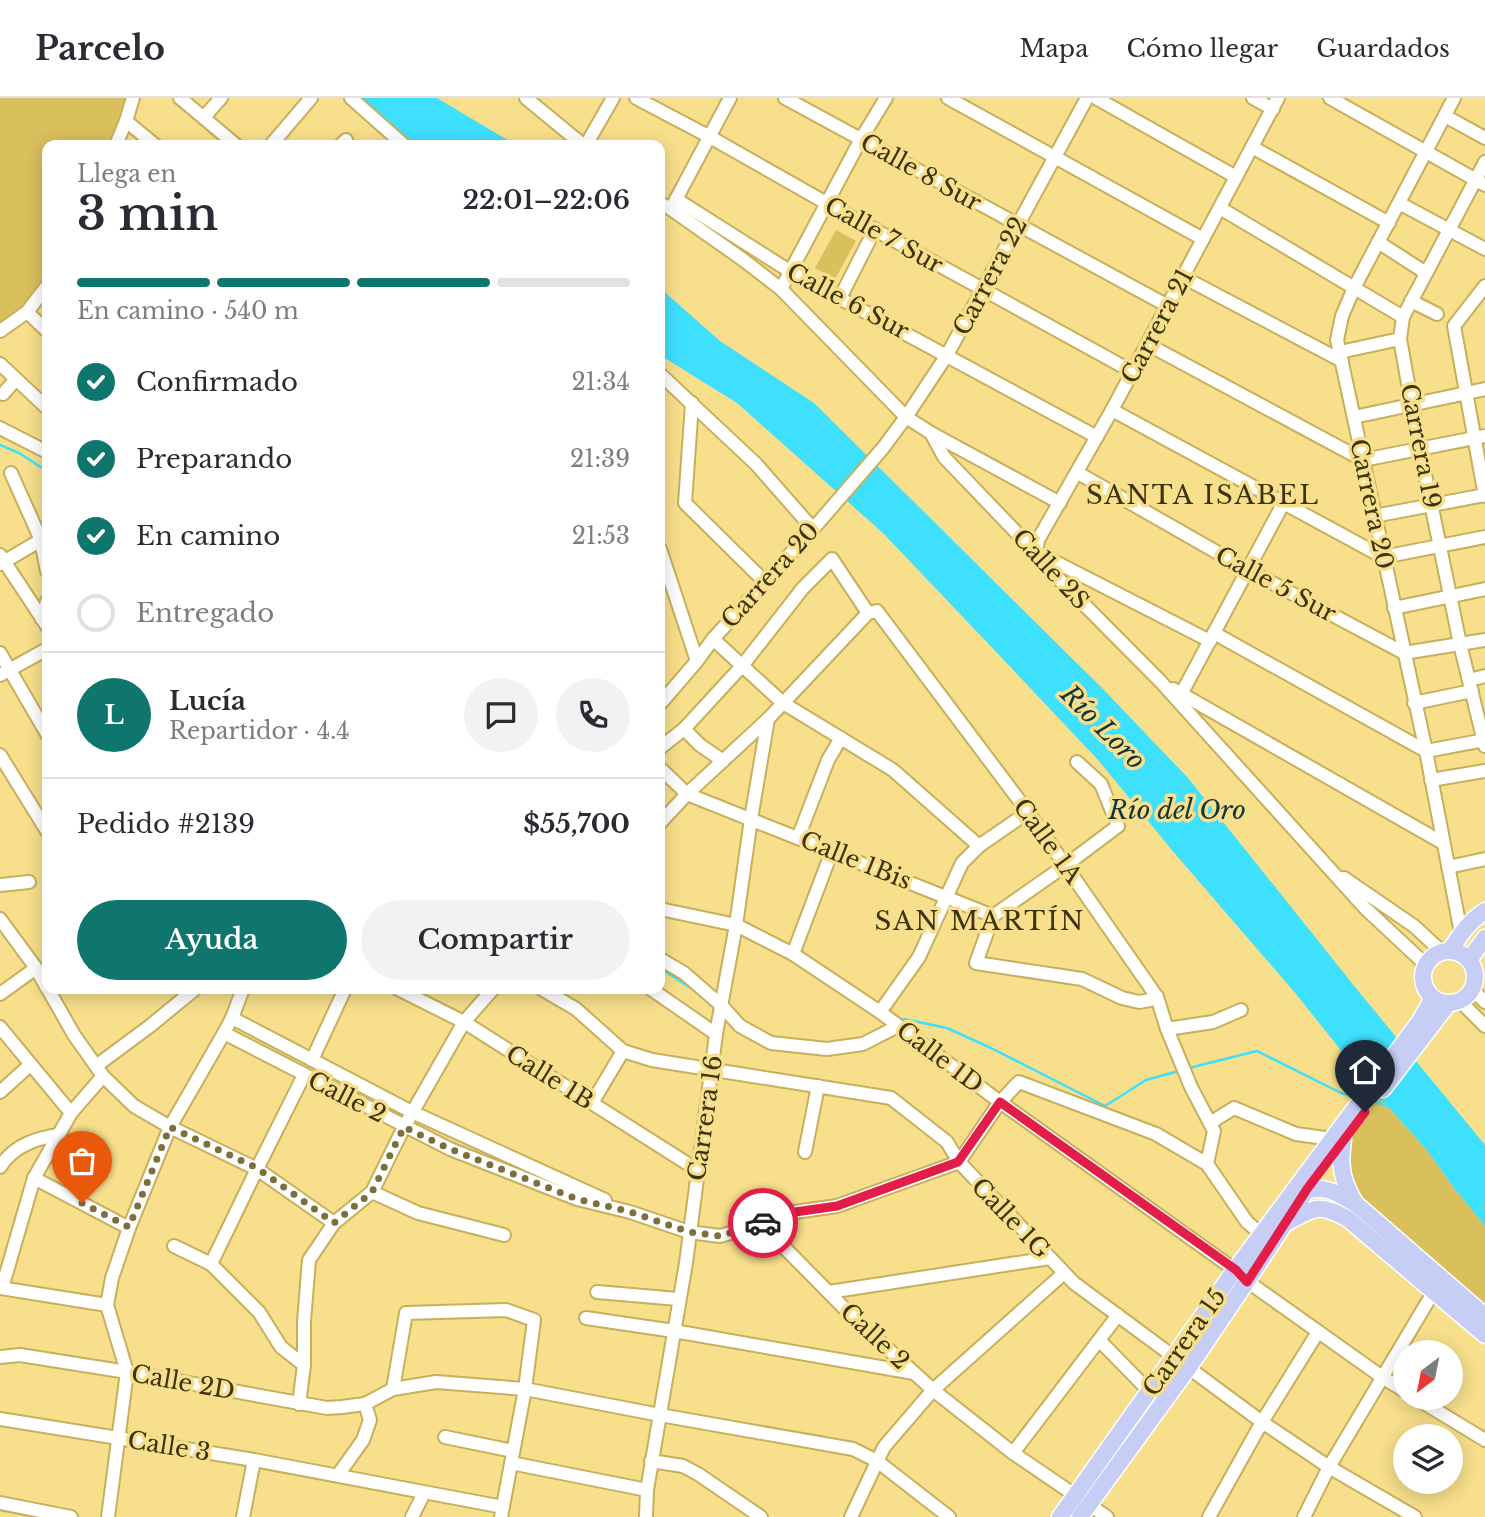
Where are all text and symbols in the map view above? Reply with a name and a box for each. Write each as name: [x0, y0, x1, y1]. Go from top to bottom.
text: Parcelo: [35, 28, 165, 69]
text: Mapa: [1019, 34, 1088, 63]
text: Cómo llegar: [1126, 34, 1278, 63]
text: Guardados: [1316, 34, 1450, 63]
street label: Calle 8 Sur: [856, 127, 987, 217]
text: Llega en: [77, 160, 176, 188]
text: 22:01–22:06: [462, 184, 630, 216]
text: 3 min: [77, 185, 218, 242]
street label: Calle 7 Sur: [820, 191, 949, 280]
street label: Carrera 22: [947, 212, 1033, 340]
street label: Calle 6 Sur: [782, 257, 914, 346]
street label: Carrera 21: [1115, 264, 1199, 388]
text: En camino · 540 m: [77, 297, 299, 325]
icon: check: [77, 363, 115, 401]
text: Confirmado: [136, 366, 298, 398]
text: 21:34: [571, 368, 630, 396]
street label: Carrera 19: [1395, 381, 1447, 511]
street label: Carrera 20: [1344, 436, 1400, 572]
icon: check: [77, 440, 115, 478]
text: Preparando: [136, 443, 292, 475]
text: 21:39: [570, 445, 630, 473]
district label: SANTA ISABEL: [1086, 479, 1320, 511]
street label: Carrera 20: [715, 516, 825, 634]
icon: check: [77, 517, 115, 555]
text: En camino: [136, 520, 280, 552]
text: 21:53: [572, 522, 630, 550]
street label: Calle 2S: [1007, 523, 1095, 615]
street label: Calle 5 Sur: [1211, 540, 1342, 628]
text: Entregado: [136, 597, 274, 629]
water label: Río Loro: [1053, 677, 1152, 776]
button: chat: [464, 678, 538, 752]
button: phone: [556, 678, 630, 752]
text: Lucía: [169, 685, 246, 717]
text: L: [104, 699, 124, 731]
text: Repartidor · 4.4: [169, 717, 350, 745]
street label: Calle 1A: [1007, 793, 1089, 890]
water label: Río del Oro: [1107, 794, 1246, 826]
text: Pedido #2139: [77, 808, 255, 840]
text: $55,700: [523, 808, 630, 840]
street label: Calle 1Bis: [796, 825, 916, 895]
button: Ayuda: [77, 900, 347, 980]
button: Compartir: [361, 900, 630, 980]
district label: SAN MARTÍN: [875, 905, 1085, 937]
street label: Calle 1D: [891, 1015, 989, 1099]
street label: Calle 1B: [501, 1039, 599, 1115]
pin: [1335, 1040, 1395, 1112]
icon: home: [1346, 1051, 1384, 1089]
street label: Carrera 16: [682, 1053, 728, 1183]
street label: Calle 2: [303, 1065, 391, 1129]
pin: [52, 1131, 112, 1203]
icon: bag: [63, 1142, 101, 1180]
street label: Calle 1G: [966, 1172, 1056, 1264]
courier: [728, 1188, 798, 1258]
icon: car: [744, 1204, 782, 1242]
street label: Carrera 15: [1136, 1283, 1232, 1401]
street label: Calle 2: [835, 1297, 915, 1375]
north arrow: [1393, 1340, 1463, 1410]
map controls: [1393, 1340, 1463, 1494]
street label: Calle 2D: [129, 1359, 237, 1405]
button: layers: [1393, 1424, 1463, 1494]
street label: Calle 3: [125, 1425, 213, 1467]

